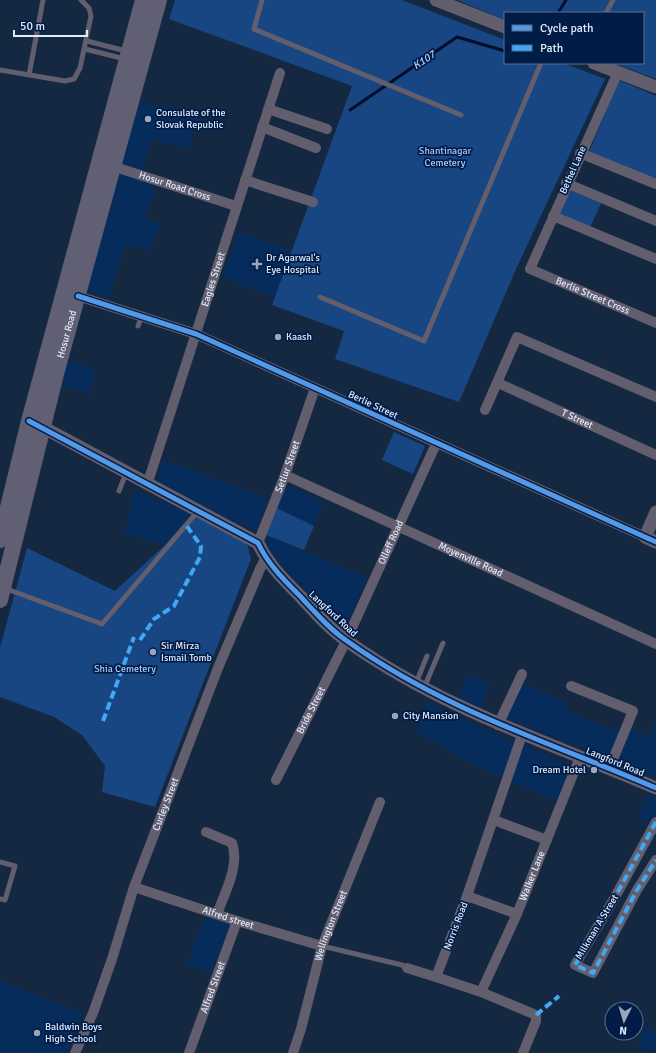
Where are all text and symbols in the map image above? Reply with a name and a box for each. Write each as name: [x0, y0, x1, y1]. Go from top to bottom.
scale bar: [14, 12, 87, 38]
legend: [504, 12, 644, 64]
text: 50 m: [20, 19, 45, 34]
text: Cycle path: [540, 21, 593, 36]
text: Path: [540, 41, 563, 56]
water label: K107: [410, 47, 439, 72]
place label: Consulate of the Slovak Republic: [156, 107, 226, 131]
marker: Consulate of the Slovak Republic: [143, 114, 153, 124]
street label: Bethel Lane: [557, 144, 589, 196]
park label: Shantinagar Cemetery: [419, 145, 471, 169]
street label: Hosur Road Cross: [137, 169, 213, 204]
street label: Eagles Street: [199, 250, 228, 308]
place label: Dr Agarwal's Eye Hospital: [266, 252, 321, 276]
marker: Dr Agarwal's Eye Hospital: [251, 258, 263, 270]
street label: Berlie Street Cross: [554, 275, 632, 317]
street label: Hosur Road: [55, 309, 79, 360]
place label: Kaash: [286, 331, 312, 343]
marker: Kaash: [273, 332, 283, 342]
street label: Berlie Street: [346, 388, 400, 422]
street label: T Street: [560, 407, 595, 432]
street label: Setlur Street: [273, 439, 303, 494]
street label: Olleff Road: [376, 518, 406, 566]
street label: Moyenville Road: [437, 540, 505, 579]
street label: Langford Road: [306, 589, 360, 639]
place label: Sir Mirza Ismail Tomb: [161, 640, 212, 664]
marker: Sir Mirza Ismail Tomb: [148, 647, 158, 657]
park label: Shia Cemetery: [94, 663, 156, 675]
street label: Bride Street: [294, 684, 328, 736]
place label: City Mansion: [403, 710, 458, 722]
marker: City Mansion: [390, 711, 400, 721]
street label: Langford Road: [584, 745, 646, 779]
place label: Dream Hotel: [533, 764, 586, 776]
marker: Dream Hotel: [589, 765, 599, 775]
street label: Curley Street: [150, 776, 182, 833]
street label: Walker Lane: [517, 849, 548, 902]
street label: Wellington Street: [312, 888, 350, 962]
street label: Milkman A Street: [573, 892, 621, 962]
street label: Norris Road: [441, 900, 471, 952]
street label: Alfred street: [201, 904, 256, 932]
street label: Alfred Street: [198, 959, 228, 1015]
north arrow: [604, 1001, 644, 1041]
place label: Baldwin Boys High School: [45, 1021, 103, 1045]
text: N: [619, 1024, 628, 1037]
marker: Baldwin Boys High School: [32, 1028, 42, 1038]

